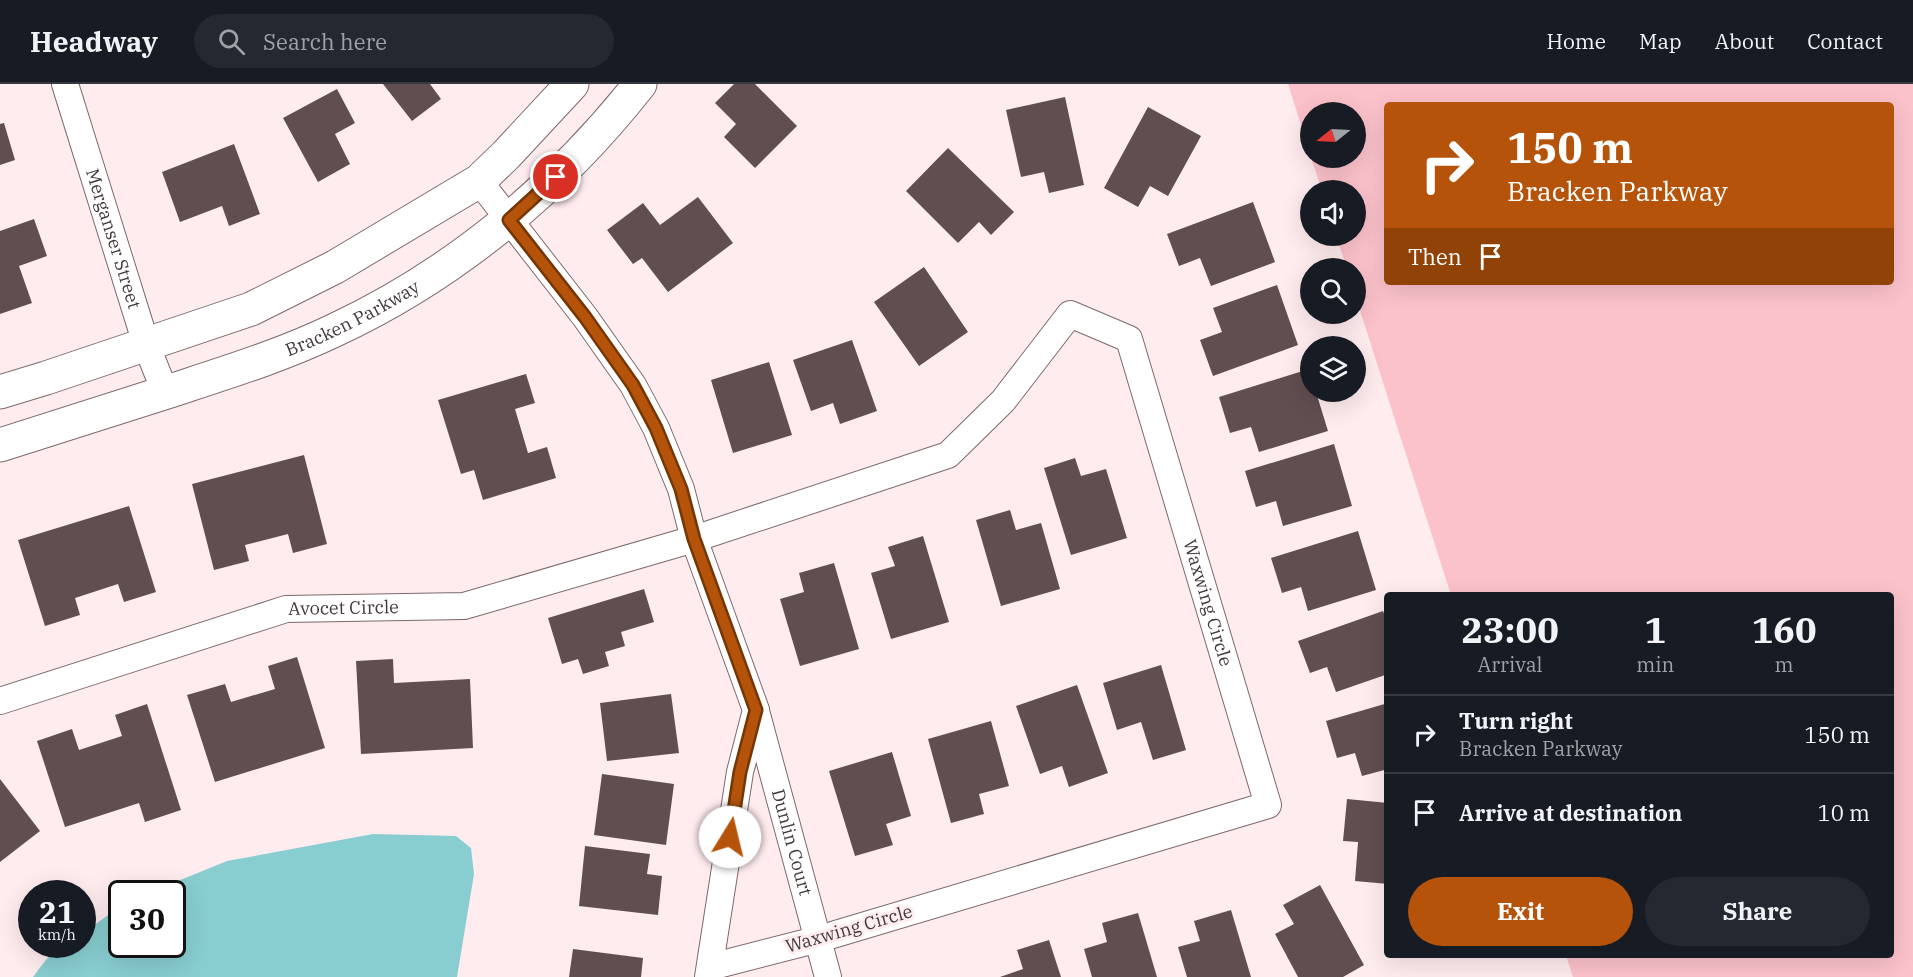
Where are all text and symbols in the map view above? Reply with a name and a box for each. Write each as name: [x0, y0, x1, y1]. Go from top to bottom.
search box: [194, 14, 614, 68]
text: Headway: [30, 23, 158, 60]
icon: search: [215, 25, 248, 58]
text: Search here: [263, 27, 387, 56]
text: Home: [1546, 27, 1606, 55]
text: Map: [1639, 27, 1682, 55]
text: About: [1715, 27, 1774, 55]
text: Contact: [1807, 27, 1883, 55]
north arrow: [1300, 102, 1366, 168]
map controls: [1300, 102, 1366, 402]
text: 150 m: [1507, 120, 1633, 175]
icon: right: [1408, 126, 1486, 204]
pin: [530, 151, 581, 202]
icon: arrive: [539, 160, 572, 193]
street label: Merganser Street: [81, 166, 146, 311]
text: Bracken Parkway: [1507, 173, 1728, 208]
button: sound: [1300, 180, 1366, 246]
icon: arrive: [1474, 240, 1507, 273]
text: Then: [1408, 242, 1462, 271]
button: search: [1300, 258, 1366, 324]
street label: Bracken Parkway: [282, 275, 424, 361]
button: layers: [1300, 336, 1366, 402]
street label: Waxwing Circle: [1178, 537, 1238, 669]
street label: Avocet Circle: [288, 595, 399, 620]
text: 23:00: [1461, 606, 1559, 653]
text: 1: [1644, 606, 1666, 653]
text: 160: [1752, 606, 1817, 653]
text: Arrival: [1478, 651, 1543, 678]
text: min: [1636, 651, 1674, 678]
text: m: [1775, 651, 1794, 678]
text: Turn right: [1459, 706, 1573, 735]
icon: right: [1408, 718, 1441, 751]
text: 150 m: [1804, 720, 1870, 749]
text: Bracken Parkway: [1459, 735, 1622, 762]
street label: Dunlin Court: [767, 786, 817, 898]
icon: arrive: [1408, 796, 1441, 829]
text: Arrive at destination: [1459, 798, 1682, 827]
text: 10 m: [1818, 798, 1870, 827]
position arrow: [698, 805, 762, 869]
button: Exit: [1408, 877, 1633, 946]
button: Share: [1645, 877, 1870, 946]
speed limit sign: 30: [108, 880, 186, 958]
text: 21: [39, 892, 75, 931]
street label: Waxwing Circle: [783, 899, 915, 958]
text: km/h: [38, 925, 76, 944]

